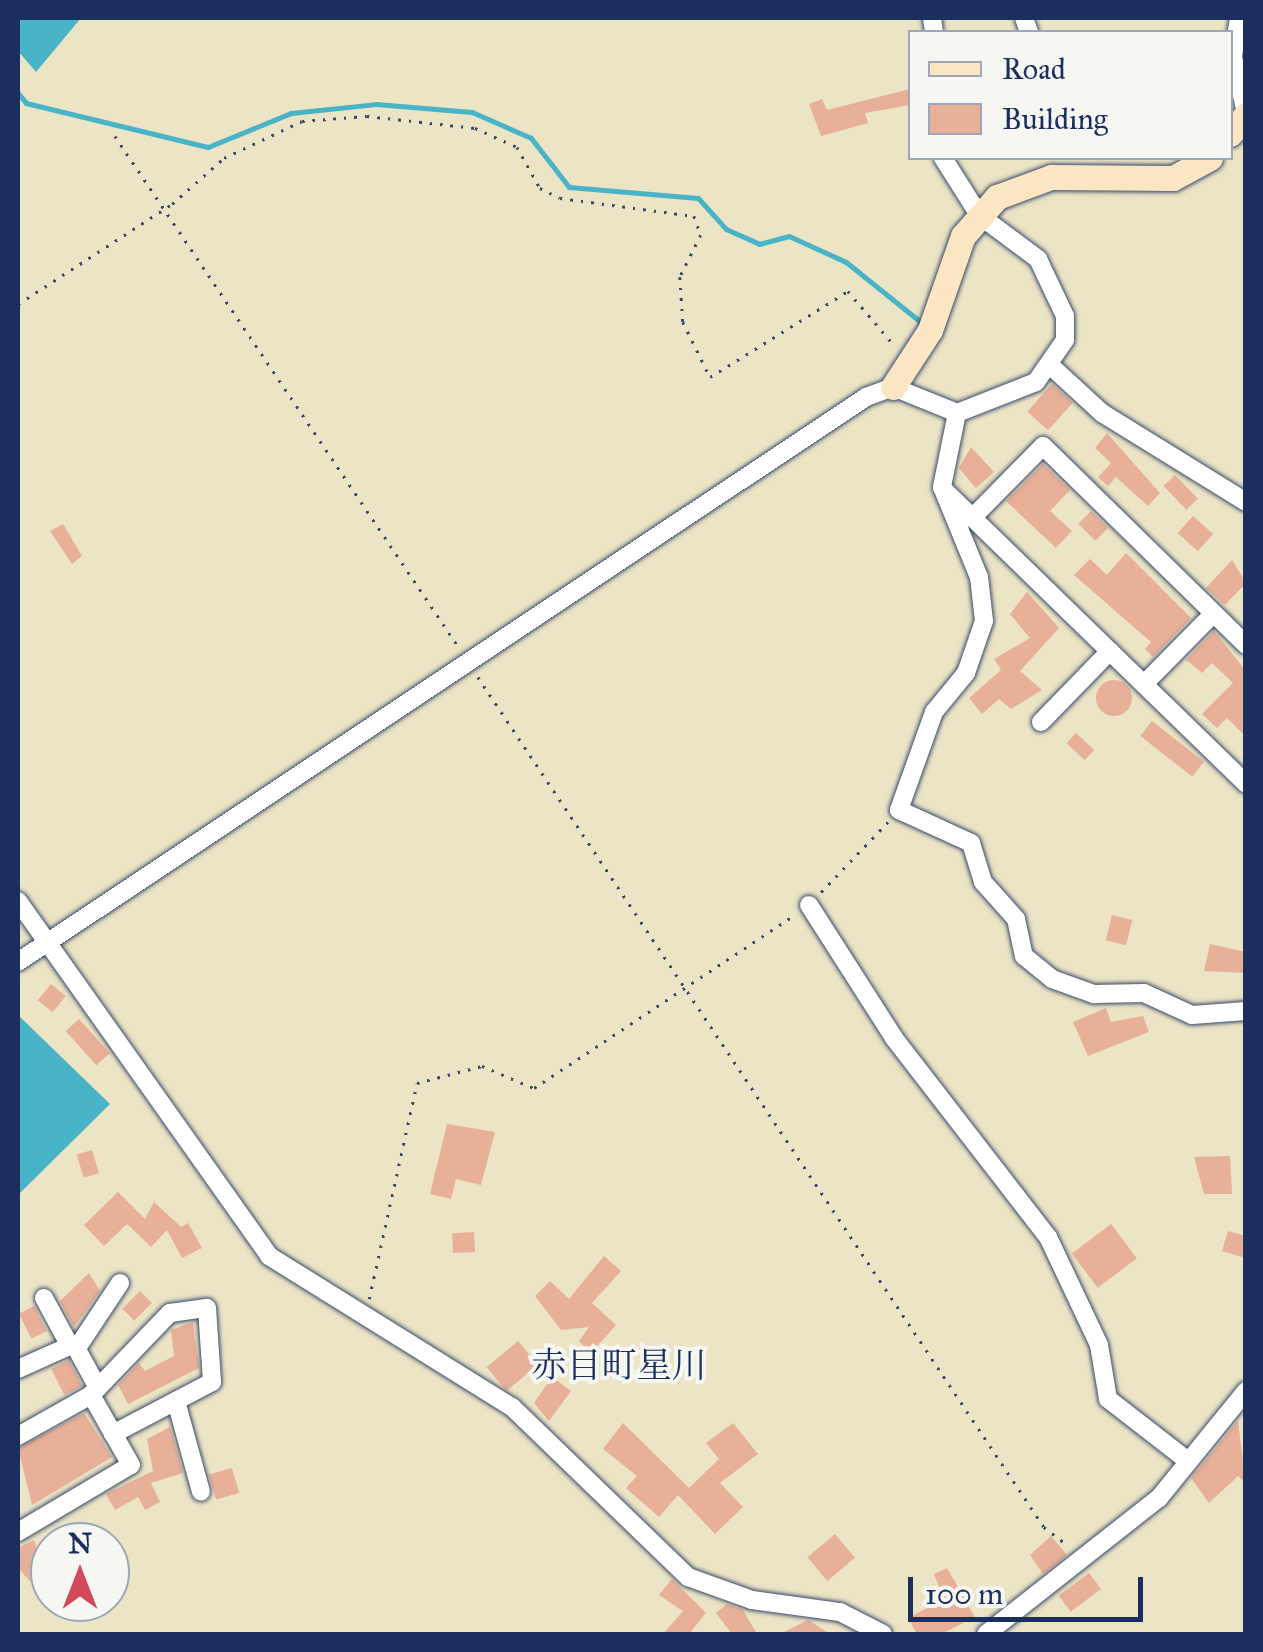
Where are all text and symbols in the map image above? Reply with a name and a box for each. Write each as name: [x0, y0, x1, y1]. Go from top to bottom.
legend: [908, 30, 1233, 160]
text: Road: [1002, 51, 1066, 87]
text: Building: [1002, 101, 1108, 137]
district label: 赤目町星川: [532, 1345, 706, 1387]
north arrow: [30, 1522, 130, 1622]
text: N: [68, 1526, 92, 1561]
scale bar: [913, 1557, 1148, 1619]
text: 100 m: [925, 1576, 1003, 1612]

